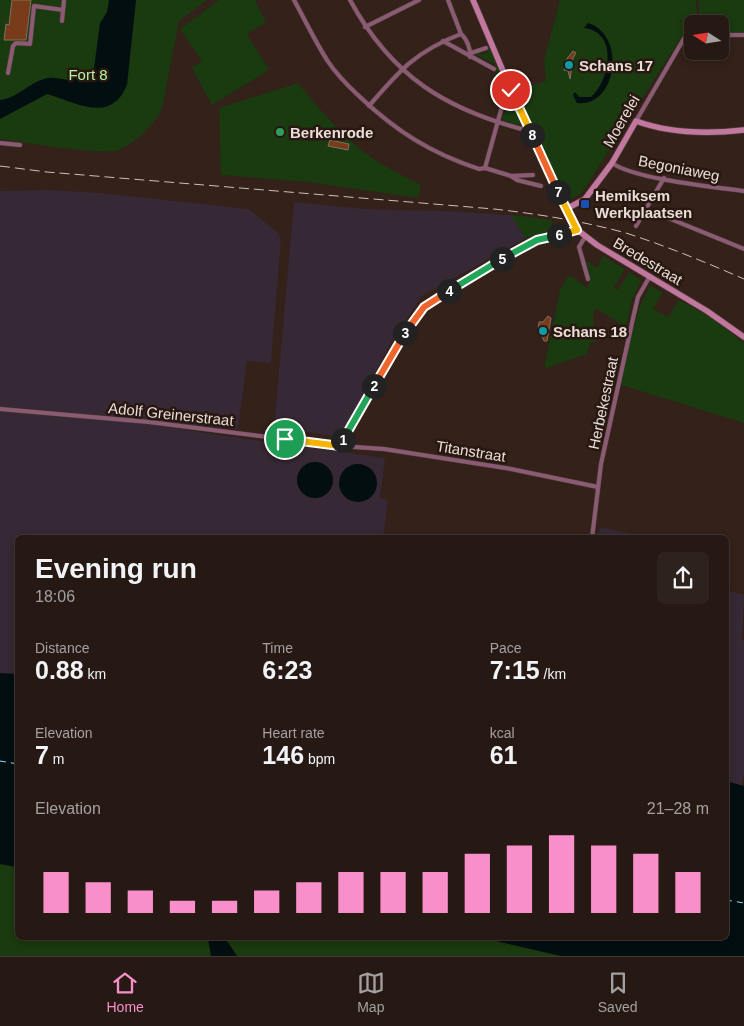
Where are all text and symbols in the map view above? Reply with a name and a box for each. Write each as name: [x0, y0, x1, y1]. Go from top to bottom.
north arrow: [684, 15, 729, 60]
map controls: [684, 15, 729, 60]
place label: Schans 17: [579, 57, 653, 74]
marker: Schans 17: [563, 59, 575, 71]
park label: Fort 8: [68, 66, 108, 83]
pin: [490, 69, 532, 111]
icon: check: [497, 76, 525, 104]
street label: Moerelei: [599, 92, 643, 150]
pin: 8: [520, 122, 544, 148]
place label: Berkenrode: [290, 124, 373, 141]
marker: Berkenrode: [274, 126, 286, 138]
text: 8: [529, 127, 536, 143]
street label: Begoniaweg: [637, 152, 721, 184]
pin: 7: [546, 180, 570, 204]
text: 7: [555, 184, 562, 200]
place label: Hemiksem Werkplaatsen: [595, 187, 692, 221]
marker: Hemiksem Werkplaatsen: [579, 198, 591, 210]
pin: 6: [546, 222, 572, 248]
text: 6: [556, 227, 563, 243]
street label: Bredestraat: [610, 234, 686, 289]
pin: 5: [490, 246, 514, 272]
text: 5: [499, 251, 506, 267]
pin: 4: [436, 278, 462, 304]
text: 4: [446, 283, 453, 299]
pin: 3: [392, 320, 418, 346]
place label: Schans 18: [553, 323, 627, 340]
text: 3: [402, 325, 409, 341]
marker: Schans 18: [537, 325, 549, 337]
street label: Herbekestraat: [585, 354, 621, 451]
pin: 2: [362, 374, 386, 398]
text: 2: [371, 378, 378, 394]
street label: Adolf Greinerstraat: [108, 399, 235, 429]
pin: [264, 418, 306, 460]
icon: arrive: [271, 425, 299, 453]
pin: 1: [330, 428, 356, 452]
text: 1: [340, 432, 347, 448]
street label: Titanstraat: [435, 437, 508, 465]
button: share: [657, 552, 709, 604]
text: Evening run: [35, 553, 197, 584]
text: 18:06: [35, 588, 75, 605]
text: Distance: [35, 640, 89, 656]
text: Time: [262, 640, 293, 656]
text: Pace: [490, 640, 522, 656]
text: 0.88: [35, 656, 84, 684]
text: 6:23: [262, 656, 312, 684]
text: 7:15: [490, 656, 540, 684]
text: km: [84, 666, 106, 682]
text: /km: [540, 666, 566, 682]
text: Elevation: [35, 725, 93, 741]
text: Heart rate: [262, 725, 325, 741]
text: kcal: [490, 725, 515, 741]
text: 7: [35, 741, 49, 769]
text: 146: [262, 741, 304, 769]
text: 61: [490, 741, 517, 769]
text: m: [49, 751, 64, 767]
text: bpm: [304, 751, 335, 767]
text: Elevation: [35, 800, 101, 817]
text: 21–28 m: [647, 800, 709, 817]
tab: Home: [106, 969, 144, 1015]
tab: Map: [357, 969, 385, 1015]
tab: Saved: [598, 969, 637, 1015]

